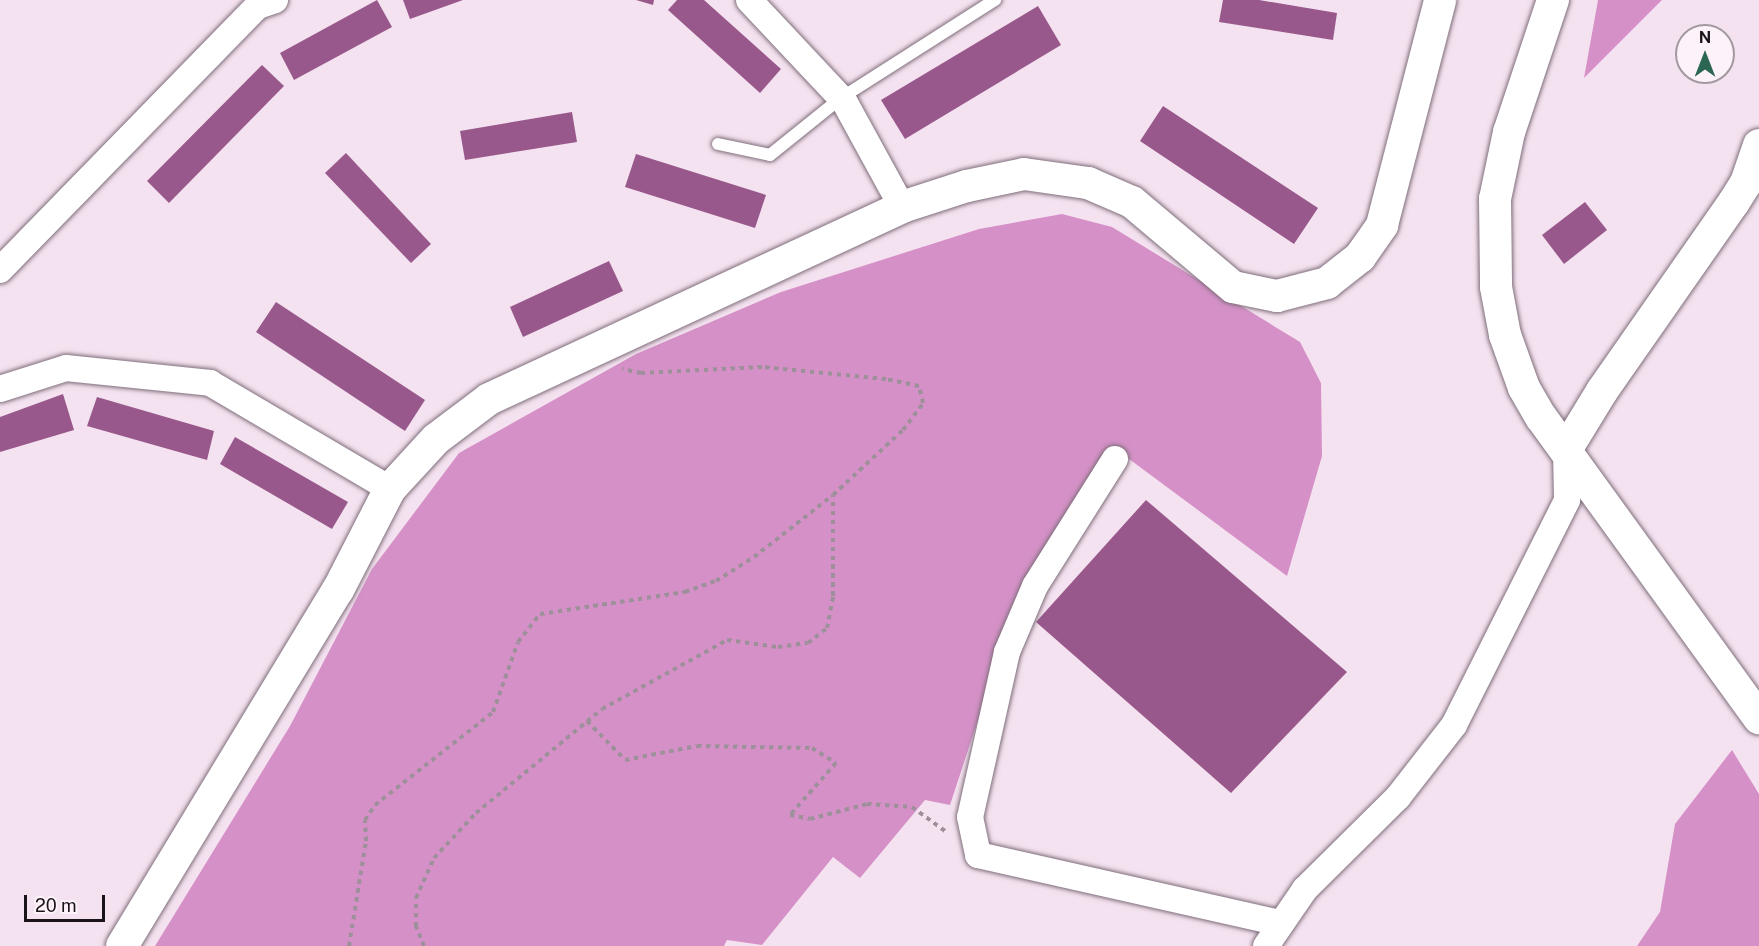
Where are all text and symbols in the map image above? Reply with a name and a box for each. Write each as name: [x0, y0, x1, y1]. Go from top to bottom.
north arrow: [1675, 24, 1735, 84]
text: N: [1699, 28, 1711, 47]
scale bar: [27, 883, 108, 921]
text: 20 m: [35, 895, 77, 916]

